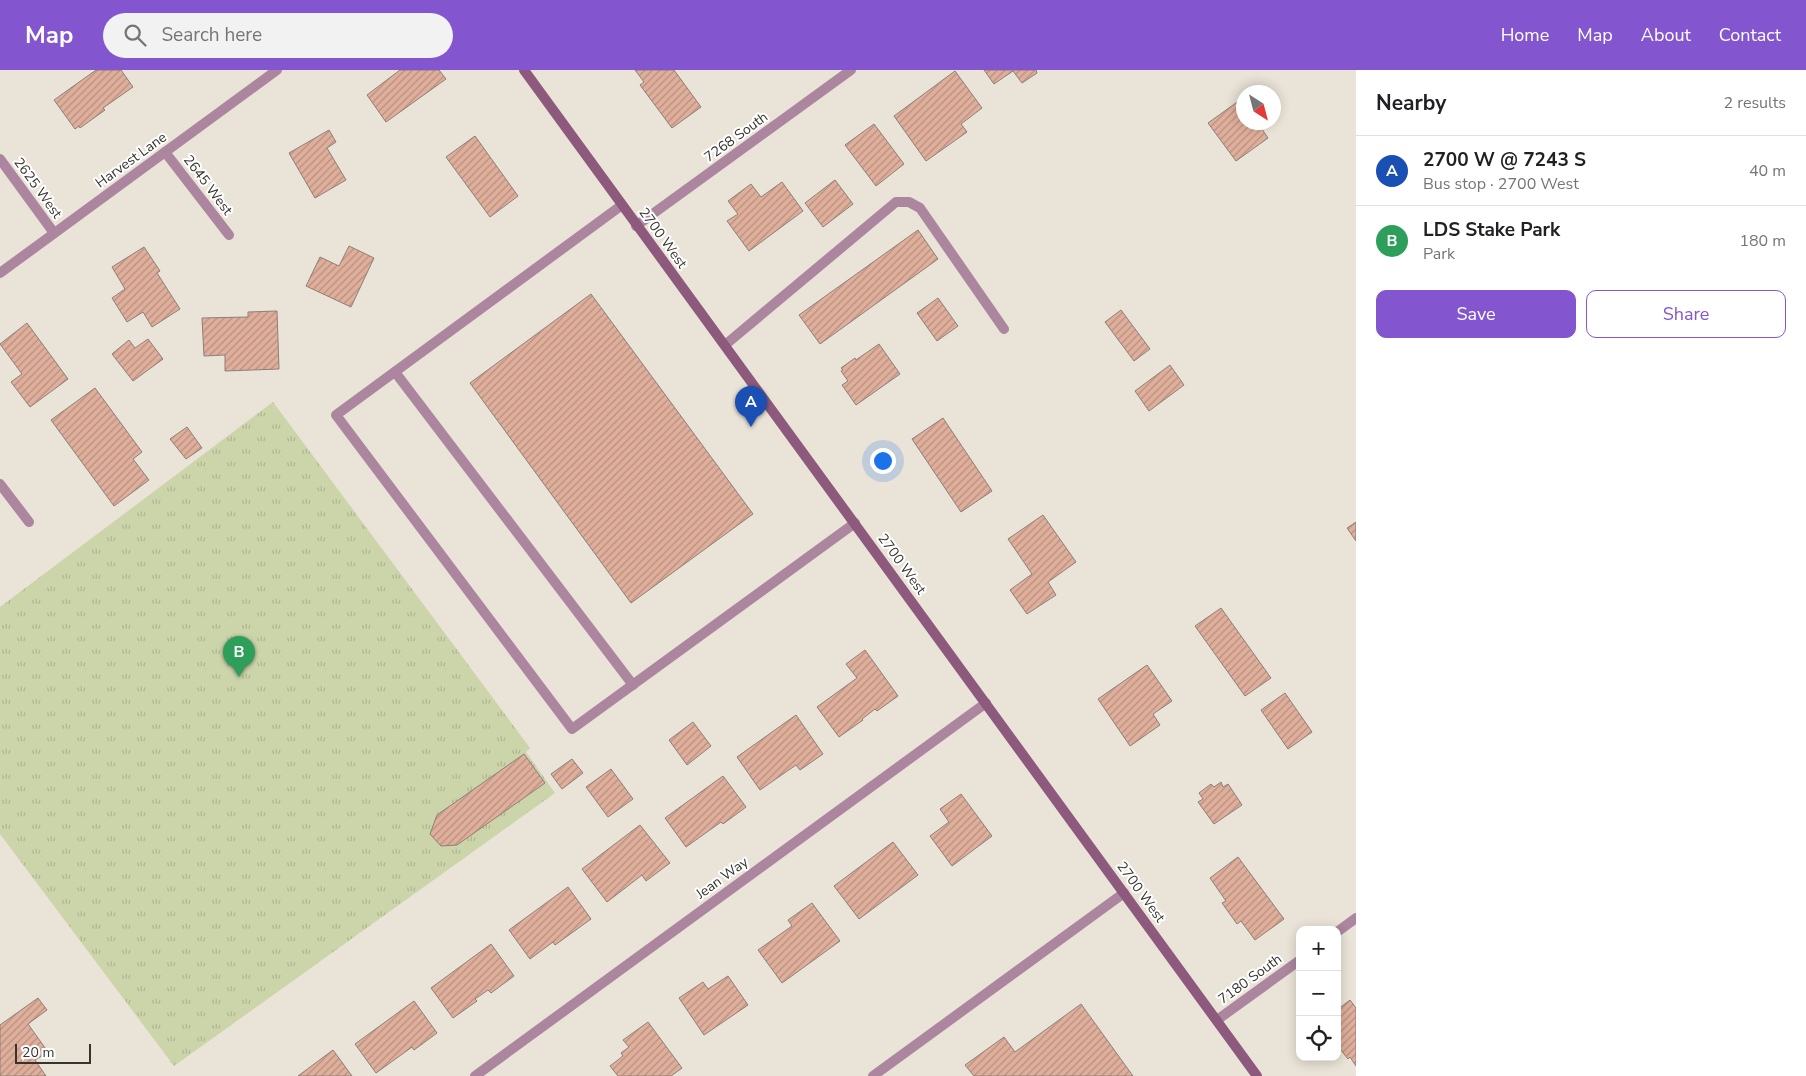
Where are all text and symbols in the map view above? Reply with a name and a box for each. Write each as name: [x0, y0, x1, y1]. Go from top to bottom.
search box: [103, 13, 453, 58]
text: Map: [25, 19, 73, 51]
icon: search: [121, 21, 149, 49]
text: Search here: [161, 22, 262, 48]
text: Home: [1501, 23, 1549, 47]
text: Map: [1577, 23, 1613, 47]
text: About: [1641, 23, 1691, 47]
text: Contact: [1719, 23, 1781, 47]
north arrow: [1236, 85, 1281, 130]
text: Nearby: [1376, 89, 1446, 117]
text: 2 results: [1724, 92, 1786, 114]
street label: 7268 South: [700, 107, 772, 167]
street label: Harvest Lane: [92, 128, 170, 192]
text: 2700 W @ 7243 S: [1423, 147, 1586, 173]
street label: 2645 West: [179, 151, 237, 219]
street label: 2625 West: [10, 154, 67, 222]
text: A: [1386, 160, 1398, 182]
text: 40 m: [1749, 160, 1786, 182]
text: Bus stop · 2700 West: [1423, 173, 1579, 195]
street label: 2700 West: [635, 204, 692, 272]
text: LDS Stake Park: [1423, 217, 1560, 243]
text: B: [1386, 230, 1398, 252]
text: 180 m: [1739, 230, 1786, 252]
text: Park: [1423, 243, 1455, 265]
button: Save: [1376, 290, 1576, 338]
button: Share: [1586, 290, 1786, 338]
pin: A: [735, 386, 767, 427]
your location: [870, 448, 896, 474]
street label: 2700 West: [874, 530, 931, 598]
pin: B: [223, 636, 255, 677]
street label: Jean Way: [691, 852, 753, 904]
street label: 2700 West: [1113, 858, 1170, 926]
map controls: [1296, 926, 1341, 1061]
button: +: [1296, 926, 1341, 971]
street label: 7180 South: [1214, 949, 1286, 1009]
button: −: [1296, 971, 1341, 1016]
button: locate: [1296, 1016, 1341, 1061]
scale bar: [15, 1041, 91, 1064]
text: 20 m: [22, 1043, 54, 1062]

